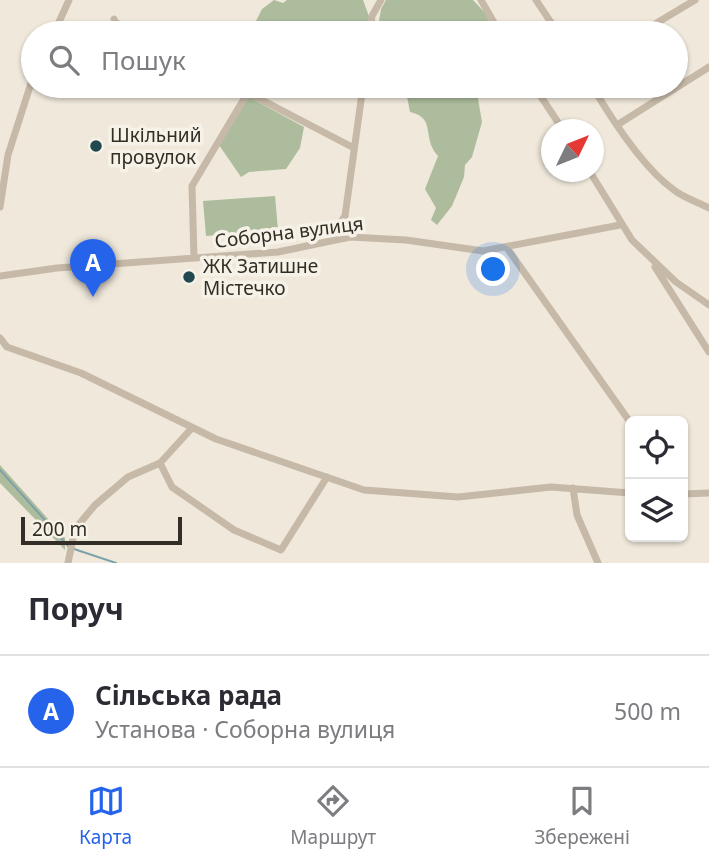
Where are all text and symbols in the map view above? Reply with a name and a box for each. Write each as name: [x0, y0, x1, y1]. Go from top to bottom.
search box: [21, 21, 688, 98]
icon: search: [45, 41, 83, 79]
text: Пошук: [101, 42, 186, 78]
north arrow: [541, 119, 604, 182]
place label: Шкільний провулок: [110, 122, 201, 170]
marker: Шкільний провулок: [88, 138, 104, 154]
street label: Соборна вулиця: [213, 210, 365, 254]
pin: A: [70, 239, 116, 297]
your location: [476, 252, 510, 286]
place label: ЖК Затишне Містечко: [203, 253, 318, 301]
marker: ЖК Затишне Містечко: [181, 269, 197, 285]
map controls: [625, 416, 688, 542]
button: locate: [625, 416, 688, 479]
button: layers: [625, 479, 688, 542]
scale bar: [21, 514, 182, 546]
text: 200 m: [32, 516, 87, 542]
text: Поруч: [28, 588, 124, 629]
text: Cільська рада: [95, 677, 282, 713]
text: A: [43, 695, 59, 727]
text: 500 m: [614, 695, 681, 727]
text: Установа · Соборна вулиця: [95, 713, 395, 745]
tab: Карта: [79, 782, 132, 850]
tab: Маршрут: [290, 782, 376, 850]
tab: Збережені: [534, 782, 630, 850]

